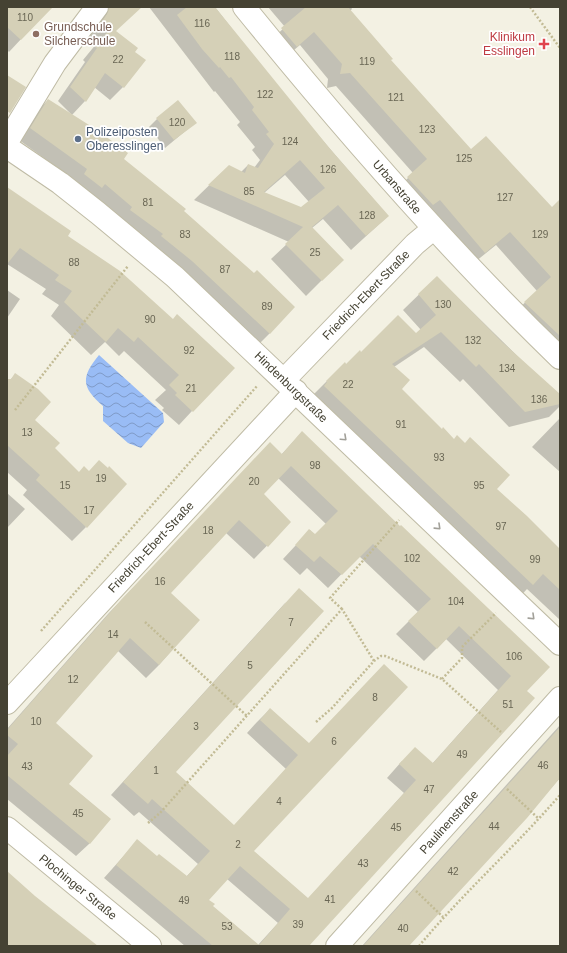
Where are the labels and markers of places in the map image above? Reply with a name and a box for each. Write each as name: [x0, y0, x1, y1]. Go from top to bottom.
place label: Grundschule Silcherschule: [44, 20, 116, 48]
marker: Grundschule Silcherschule: [31, 29, 41, 39]
place label: Klinikum Esslingen: [483, 30, 535, 58]
marker: Klinikum Esslingen: [538, 38, 550, 50]
place label: Polizeiposten Oberesslingen: [86, 125, 163, 153]
marker: Polizeiposten Oberesslingen: [73, 134, 83, 144]

